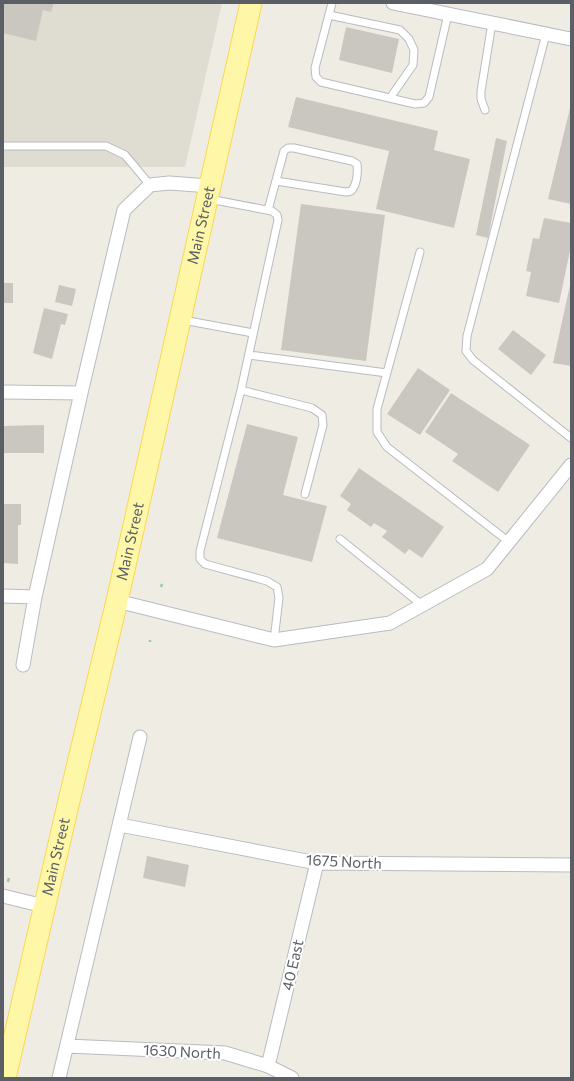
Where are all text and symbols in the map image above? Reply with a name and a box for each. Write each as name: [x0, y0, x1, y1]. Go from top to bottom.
street label: Main Street: [183, 184, 218, 266]
street label: Main Street: [112, 500, 147, 582]
street label: Main Street: [37, 816, 73, 898]
street label: 1675 North: [306, 850, 382, 872]
street label: 40 East: [277, 938, 307, 992]
street label: 1630 North: [143, 1040, 221, 1062]

